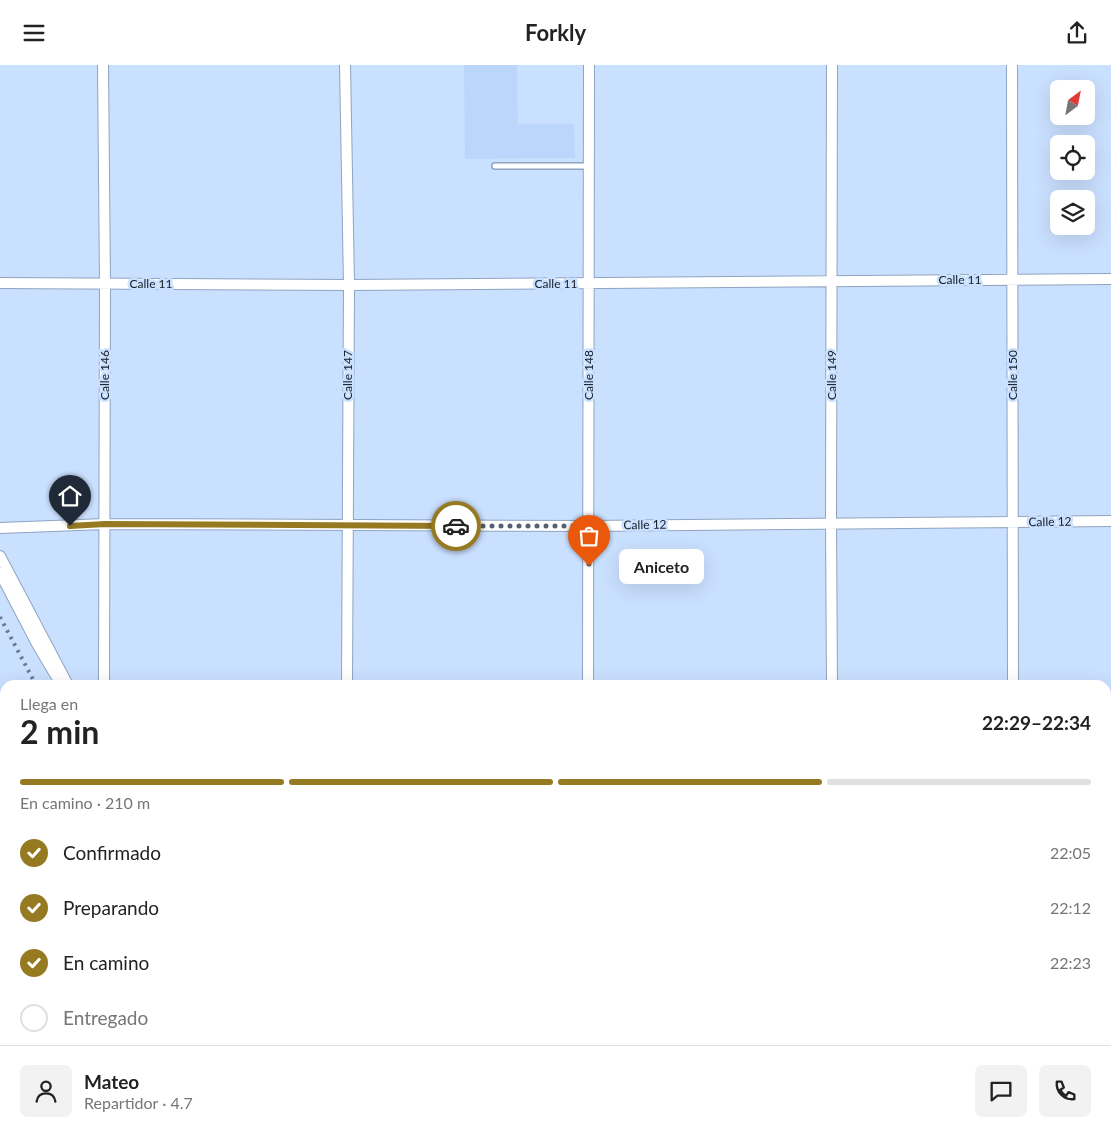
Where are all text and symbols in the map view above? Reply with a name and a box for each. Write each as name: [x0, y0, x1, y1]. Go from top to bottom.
icon: menu: [20, 19, 48, 47]
text: Forkly: [525, 19, 586, 46]
icon: share: [1063, 19, 1091, 47]
north arrow: [1050, 80, 1095, 125]
map controls: [1050, 80, 1095, 235]
button: locate: [1050, 135, 1095, 180]
button: layers: [1050, 190, 1095, 235]
street label: Calle 11: [939, 272, 982, 287]
street label: Calle 11: [130, 276, 173, 291]
street label: Calle 11: [535, 276, 578, 291]
street label: Calle 146: [97, 350, 112, 400]
street label: Calle 147: [340, 350, 355, 400]
street label: Calle 148: [581, 350, 596, 400]
street label: Calle 149: [824, 350, 839, 400]
street label: Calle 150: [1005, 350, 1020, 400]
pin: [49, 475, 91, 526]
icon: home: [56, 482, 84, 510]
courier: [431, 501, 481, 551]
icon: car: [442, 512, 470, 540]
street label: Calle 12: [1028, 514, 1072, 529]
pin: [568, 515, 610, 566]
street label: Calle 12: [623, 517, 667, 532]
icon: bag: [575, 522, 603, 550]
callout: Aniceto: [619, 549, 704, 583]
text: Aniceto: [634, 557, 689, 576]
text: Llega en: [20, 694, 78, 713]
text: 22:29–22:34: [982, 711, 1091, 734]
text: 2 min: [20, 712, 99, 751]
text: En camino · 210 m: [20, 793, 150, 812]
icon: check: [20, 839, 48, 867]
text: Confirmado: [63, 841, 161, 864]
text: 22:05: [1050, 843, 1091, 862]
icon: check: [20, 894, 48, 922]
text: Preparando: [63, 896, 159, 919]
text: 22:12: [1050, 898, 1091, 917]
icon: check: [20, 949, 48, 977]
text: En camino: [63, 951, 149, 974]
text: 22:23: [1050, 953, 1091, 972]
text: Entregado: [63, 1006, 148, 1029]
button: person: [20, 1065, 72, 1117]
button: chat: [975, 1065, 1027, 1117]
button: phone: [1039, 1065, 1091, 1117]
text: Mateo: [84, 1070, 139, 1093]
text: Repartidor · 4.7: [84, 1093, 193, 1112]

